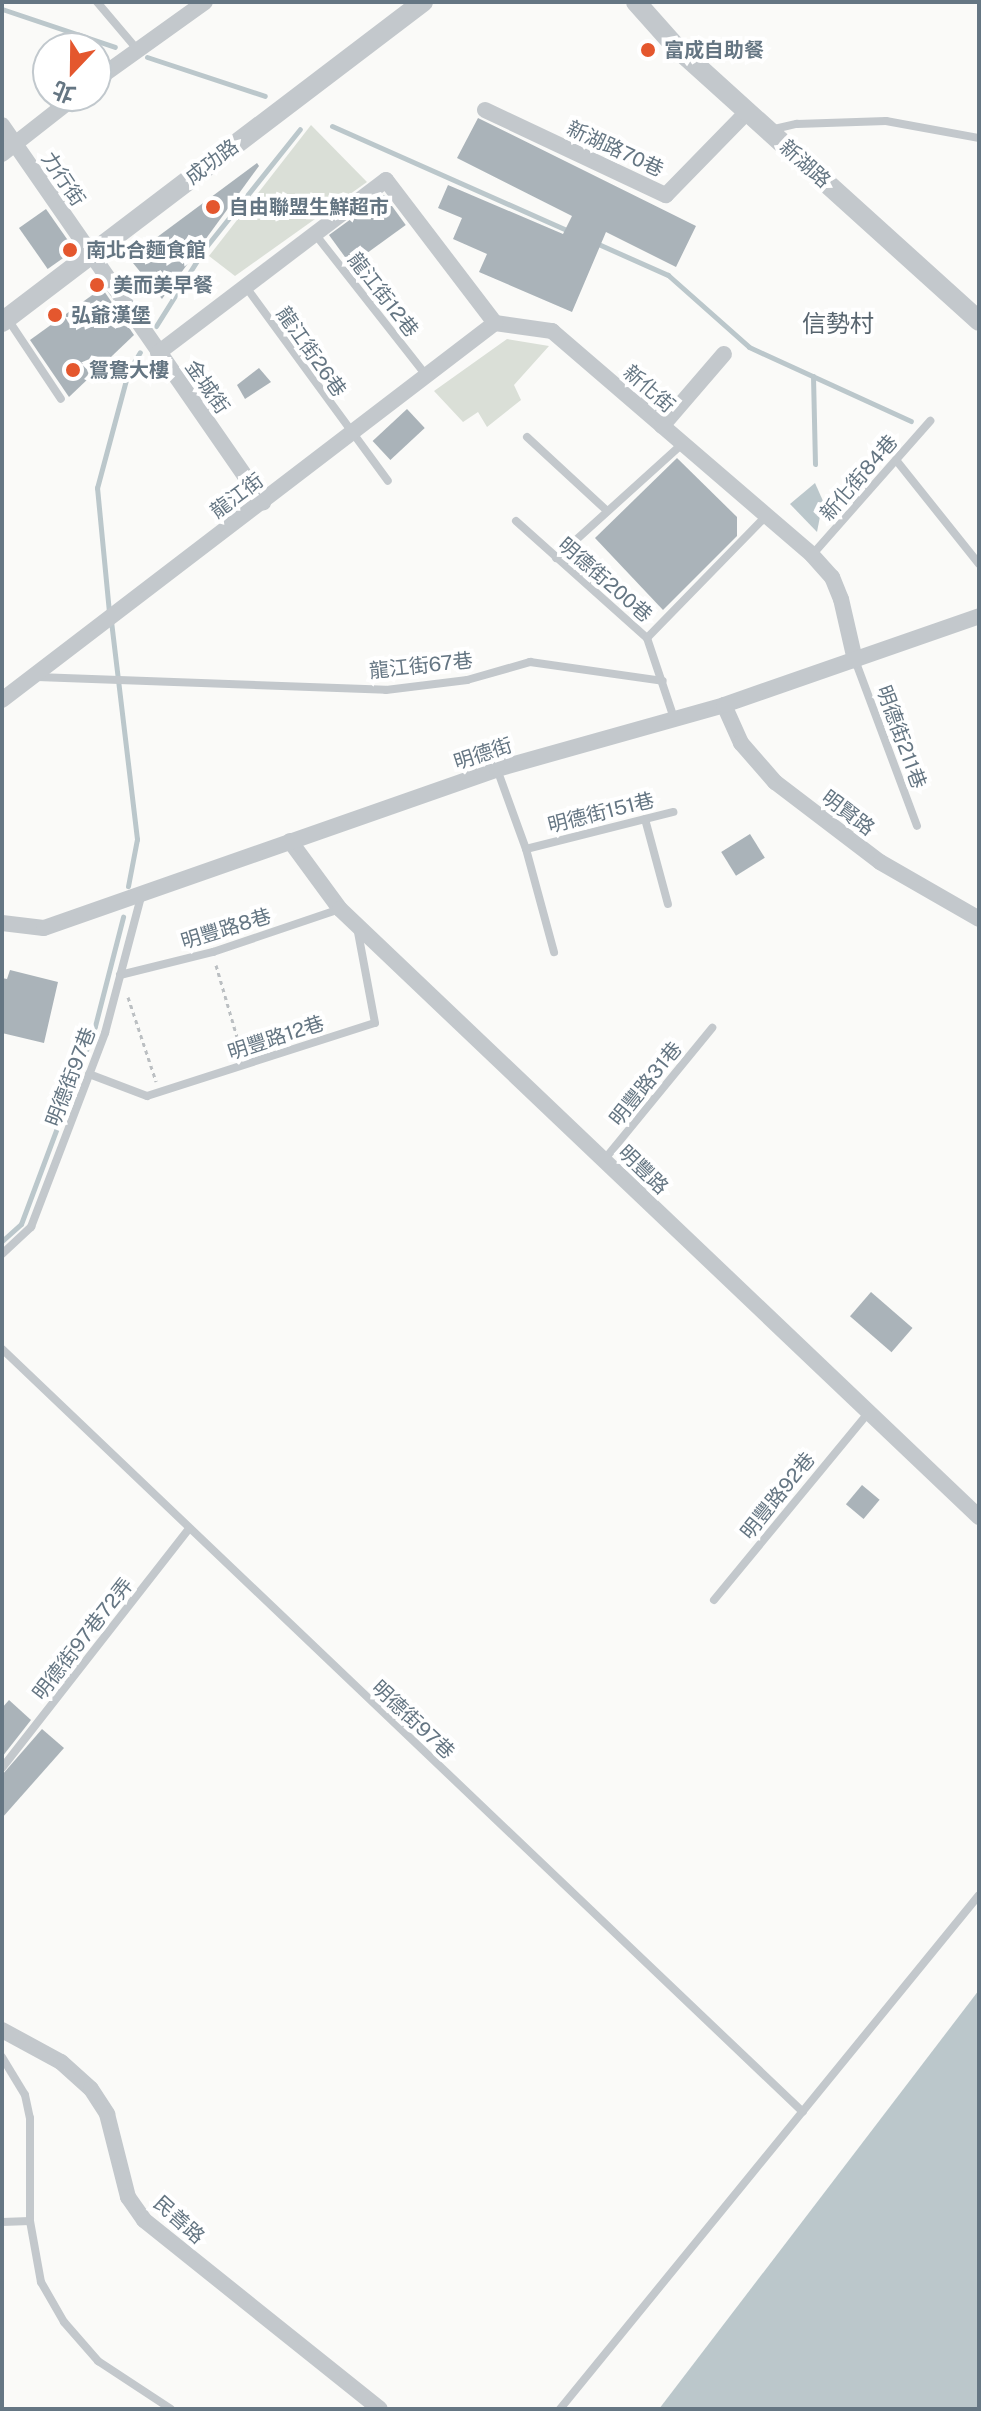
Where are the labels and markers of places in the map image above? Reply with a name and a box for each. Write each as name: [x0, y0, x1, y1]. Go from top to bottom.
place label: 富成自助餐: [664, 38, 764, 62]
marker: 富成自助餐: [639, 41, 657, 59]
place label: 自由聯盟生鮮超市: [229, 195, 389, 219]
marker: 自由聯盟生鮮超市: [204, 198, 222, 216]
place label: 南北合麵食館: [86, 238, 206, 262]
marker: 南北合麵食館: [61, 241, 79, 259]
place label: 美而美早餐: [113, 273, 213, 297]
marker: 美而美早餐: [88, 276, 106, 294]
place label: 弘爺漢堡: [71, 303, 151, 327]
marker: 弘爺漢堡: [46, 306, 64, 324]
place label: 鴛鴦大樓: [89, 358, 169, 382]
marker: 鴛鴦大樓: [64, 361, 82, 379]

